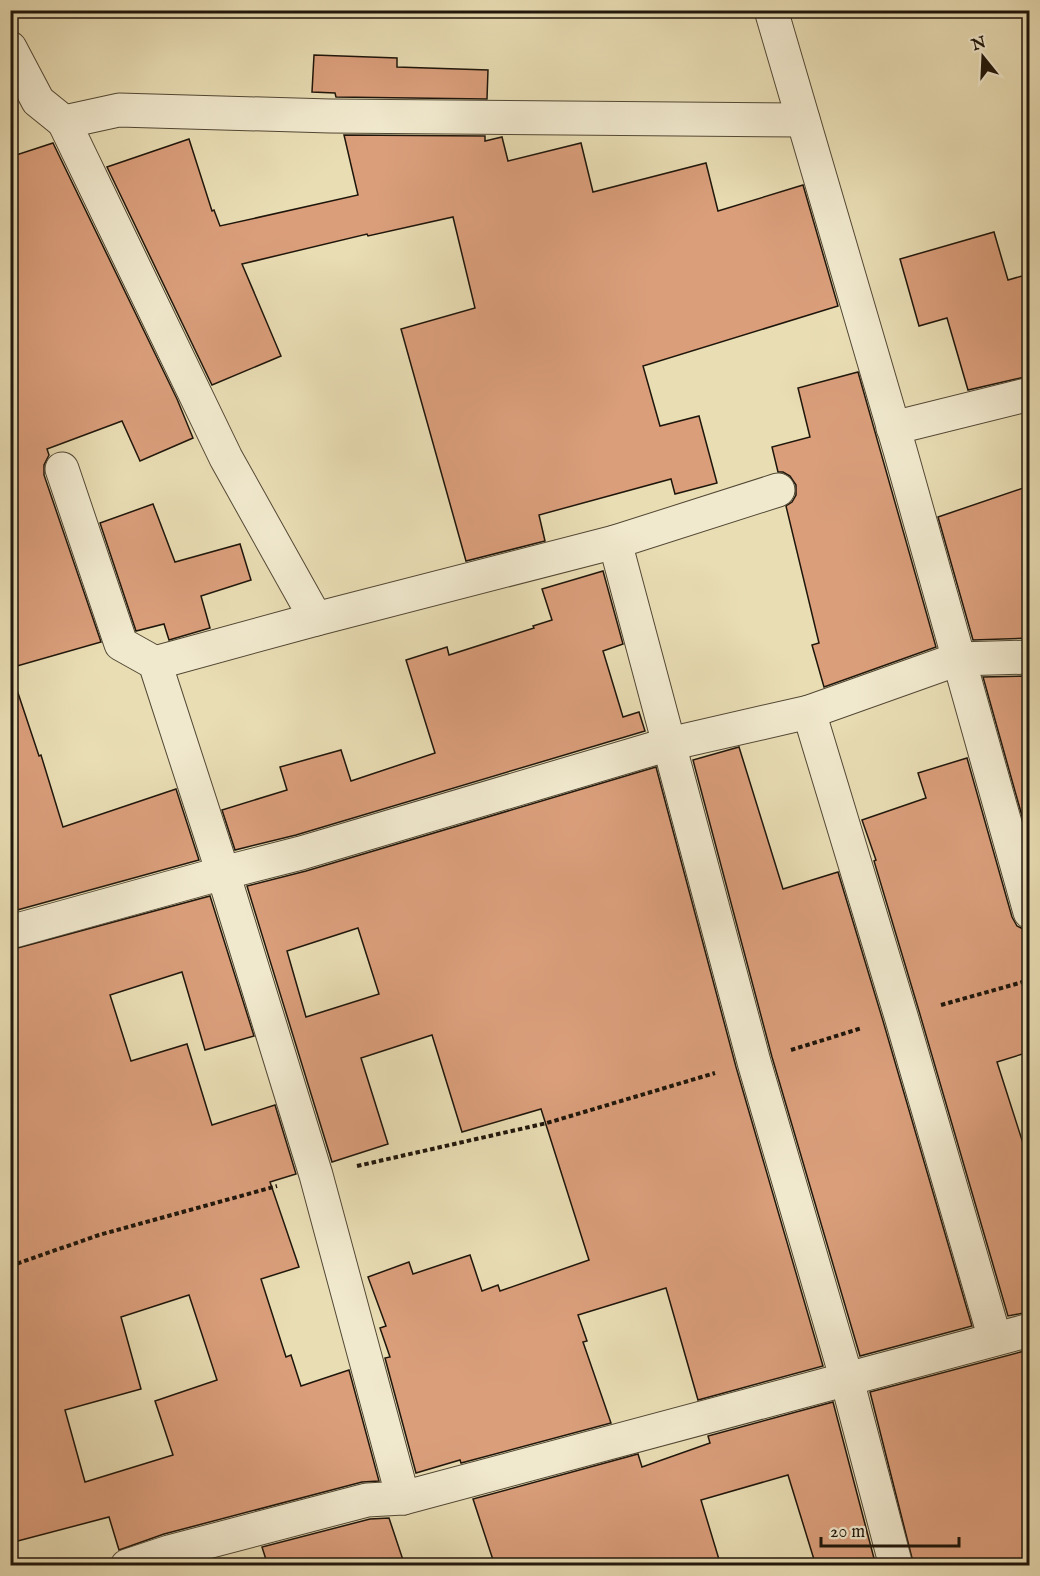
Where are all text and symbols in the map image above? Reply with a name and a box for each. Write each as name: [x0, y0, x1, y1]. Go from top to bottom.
north arrow: [953, 27, 1013, 87]
text: N: [968, 33, 989, 57]
scale bar: [821, 1510, 959, 1548]
text: 20 m: [830, 1521, 865, 1544]

